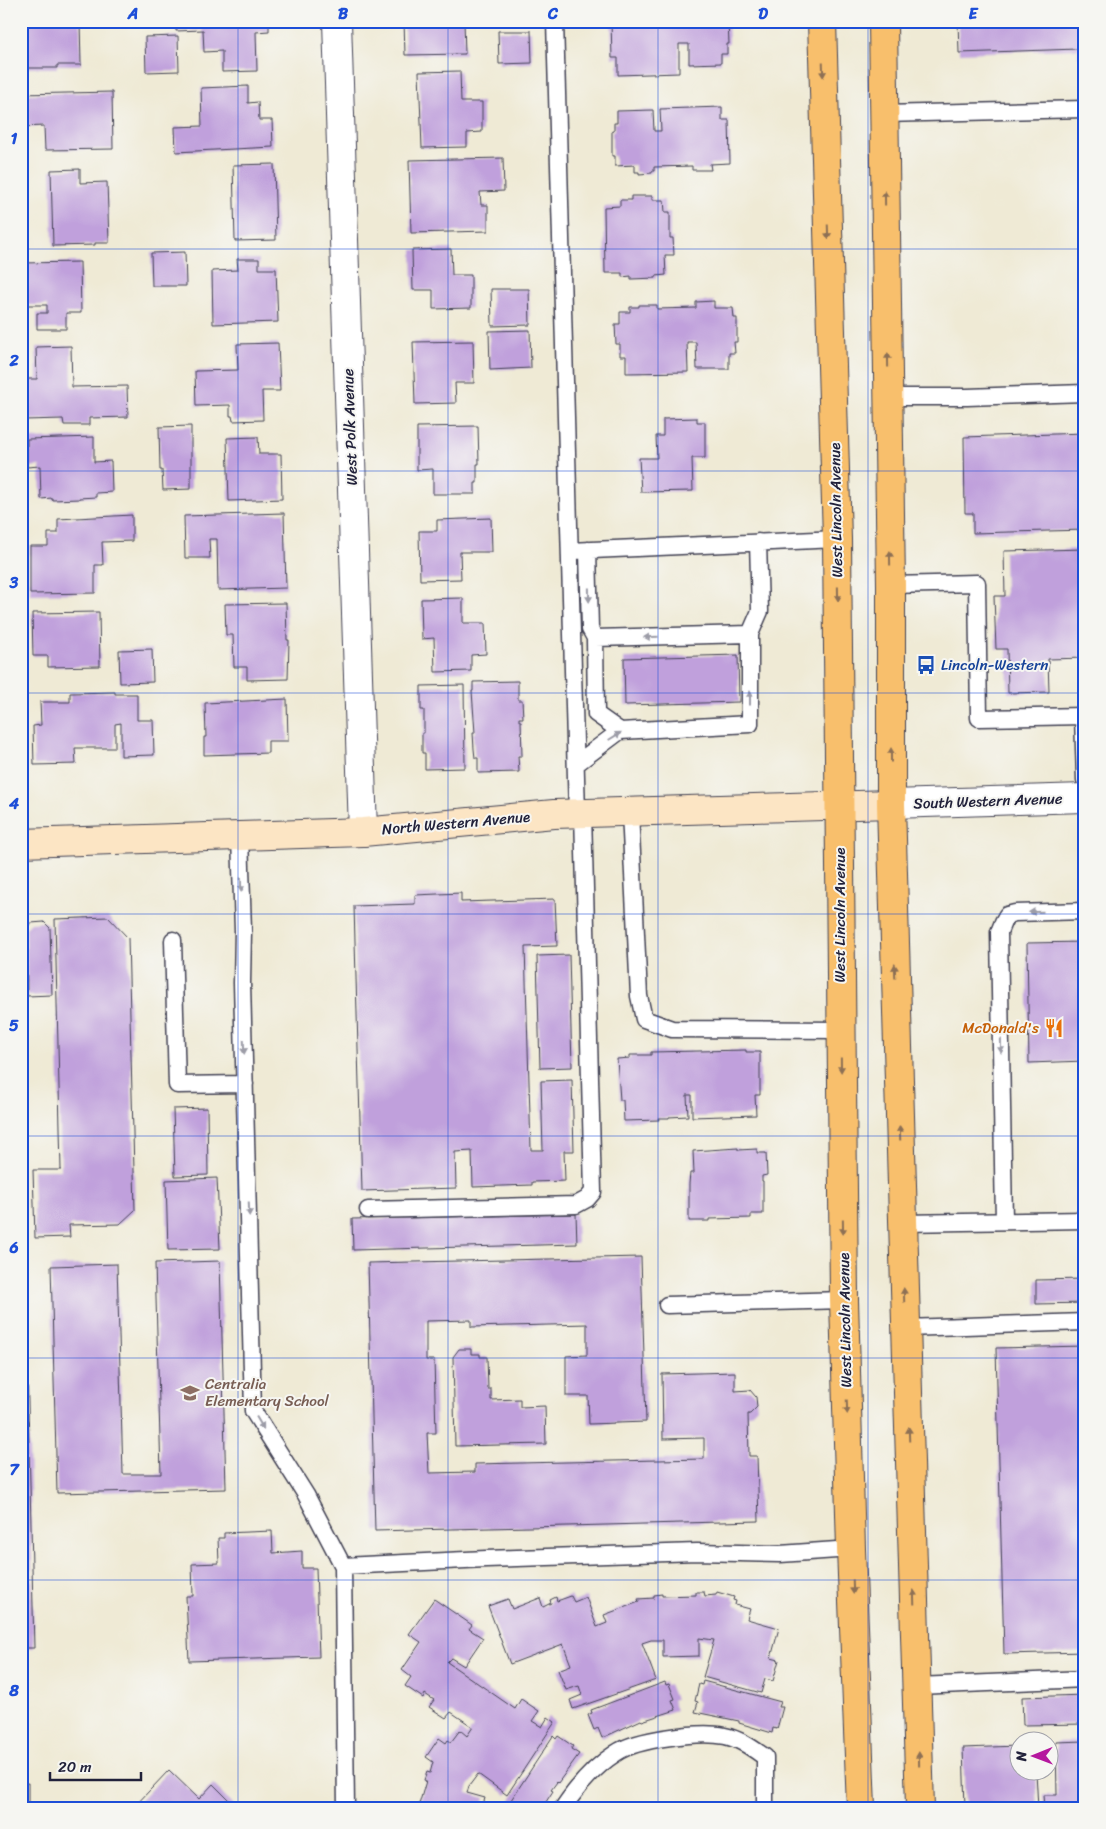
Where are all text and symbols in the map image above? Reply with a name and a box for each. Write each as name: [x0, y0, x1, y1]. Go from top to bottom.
text: A: [127, 0, 138, 28]
text: B: [338, 0, 349, 28]
text: C: [547, 0, 559, 28]
text: D: [758, 0, 768, 28]
text: E: [969, 0, 979, 28]
one-way arrow: [820, 62, 828, 78]
text: 1: [11, 124, 18, 153]
one-way arrow: [881, 190, 889, 206]
one-way arrow: [824, 225, 832, 241]
text: 2: [8, 346, 19, 375]
one-way arrow: [884, 352, 892, 368]
street label: West Polk Avenue: [335, 368, 365, 486]
street label: West Lincoln Avenue: [822, 442, 850, 578]
one-way arrow: [886, 550, 894, 566]
text: 3: [9, 568, 19, 597]
one-way arrow: [834, 586, 842, 602]
one-way arrow: [585, 587, 593, 603]
one-way arrow: [643, 633, 659, 641]
place label: Lincoln-Western: [941, 652, 1048, 678]
bus stop icon: Lincoln-Western: [915, 654, 937, 676]
one-way arrow: [746, 690, 754, 706]
one-way arrow: [609, 731, 622, 740]
one-way arrow: [887, 747, 895, 763]
street label: South Western Avenue: [913, 785, 1063, 817]
text: 4: [8, 789, 19, 818]
street label: North Western Avenue: [381, 804, 531, 842]
street label: West Lincoln Avenue: [827, 848, 853, 982]
one-way arrow: [238, 877, 246, 893]
one-way arrow: [1028, 909, 1044, 917]
one-way arrow: [891, 962, 899, 978]
text: 5: [9, 1011, 19, 1040]
place label: McDonald's: [962, 1015, 1039, 1041]
restaurant icon: McDonald's: [1043, 1017, 1065, 1039]
one-way arrow: [240, 1039, 248, 1055]
one-way arrow: [997, 1039, 1005, 1055]
one-way arrow: [837, 1057, 845, 1073]
one-way arrow: [896, 1125, 904, 1141]
one-way arrow: [245, 1202, 253, 1218]
one-way arrow: [839, 1219, 847, 1235]
text: 6: [8, 1233, 19, 1262]
street label: West Lincoln Avenue: [831, 1252, 859, 1388]
one-way arrow: [900, 1287, 908, 1303]
place label: Centralia Elementary School: [205, 1371, 330, 1414]
school or university icon: Centralia Elementary School: [179, 1382, 201, 1404]
one-way arrow: [843, 1399, 851, 1415]
one-way arrow: [256, 1416, 265, 1429]
one-way arrow: [905, 1426, 913, 1442]
text: 7: [9, 1455, 20, 1484]
one-way arrow: [849, 1579, 857, 1595]
one-way arrow: [910, 1588, 918, 1604]
text: 8: [8, 1676, 19, 1705]
north arrow: [1008, 1732, 1058, 1782]
scale bar: [50, 1749, 141, 1781]
one-way arrow: [914, 1751, 922, 1767]
text: N: [1009, 1751, 1034, 1762]
text: 20 m: [58, 1754, 92, 1780]

